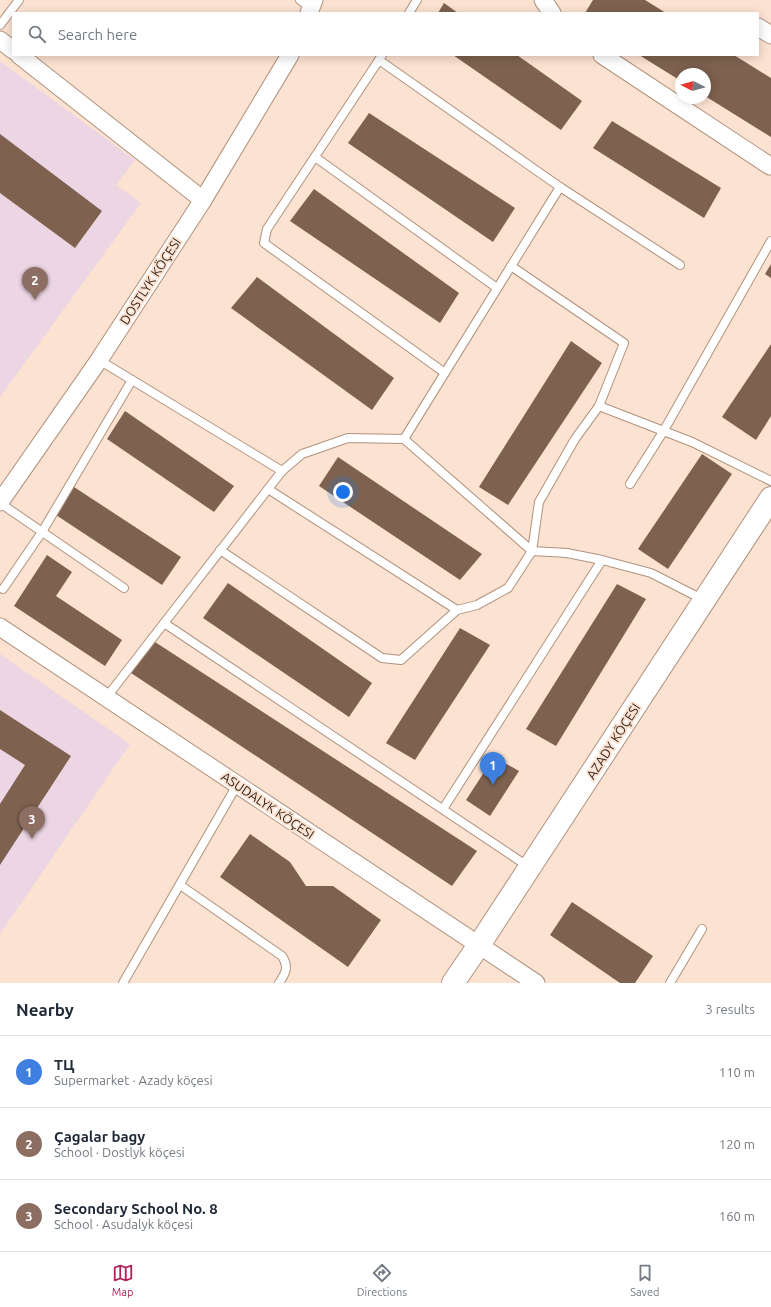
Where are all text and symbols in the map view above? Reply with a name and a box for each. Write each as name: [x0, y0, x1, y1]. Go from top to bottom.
search box: [12, 12, 759, 56]
icon: search: [26, 23, 48, 45]
text: Search here: [58, 26, 137, 43]
north arrow: [675, 68, 711, 104]
street label: DOSTLYK KÖÇESI: [116, 235, 183, 327]
pin: 2: [22, 267, 48, 300]
your location: [333, 482, 353, 502]
street label: AZADY KÖÇESI: [583, 700, 643, 781]
pin: 1: [480, 752, 506, 785]
street label: ASUDALYK KÖÇESI: [219, 768, 317, 841]
pin: 3: [19, 806, 45, 839]
text: Nearby: [16, 1000, 74, 1019]
text: 3 results: [705, 1002, 755, 1016]
text: ТЦ: [54, 1056, 75, 1073]
text: 1: [25, 1065, 33, 1079]
text: 110 m: [719, 1065, 755, 1079]
text: Supermarket · Azady köçesi: [54, 1073, 213, 1087]
text: Çagalar bagy: [54, 1128, 145, 1145]
text: 2: [25, 1137, 33, 1151]
text: 120 m: [719, 1137, 755, 1151]
text: School · Dostlyk köçesi: [54, 1145, 185, 1159]
text: Secondary School No. 8: [54, 1200, 218, 1217]
text: 3: [25, 1209, 33, 1223]
text: 160 m: [719, 1209, 755, 1223]
text: School · Asudalyk köçesi: [54, 1217, 193, 1231]
tab: Map: [112, 1262, 134, 1298]
tab: Directions: [357, 1262, 407, 1298]
tab: Saved: [630, 1262, 659, 1298]

